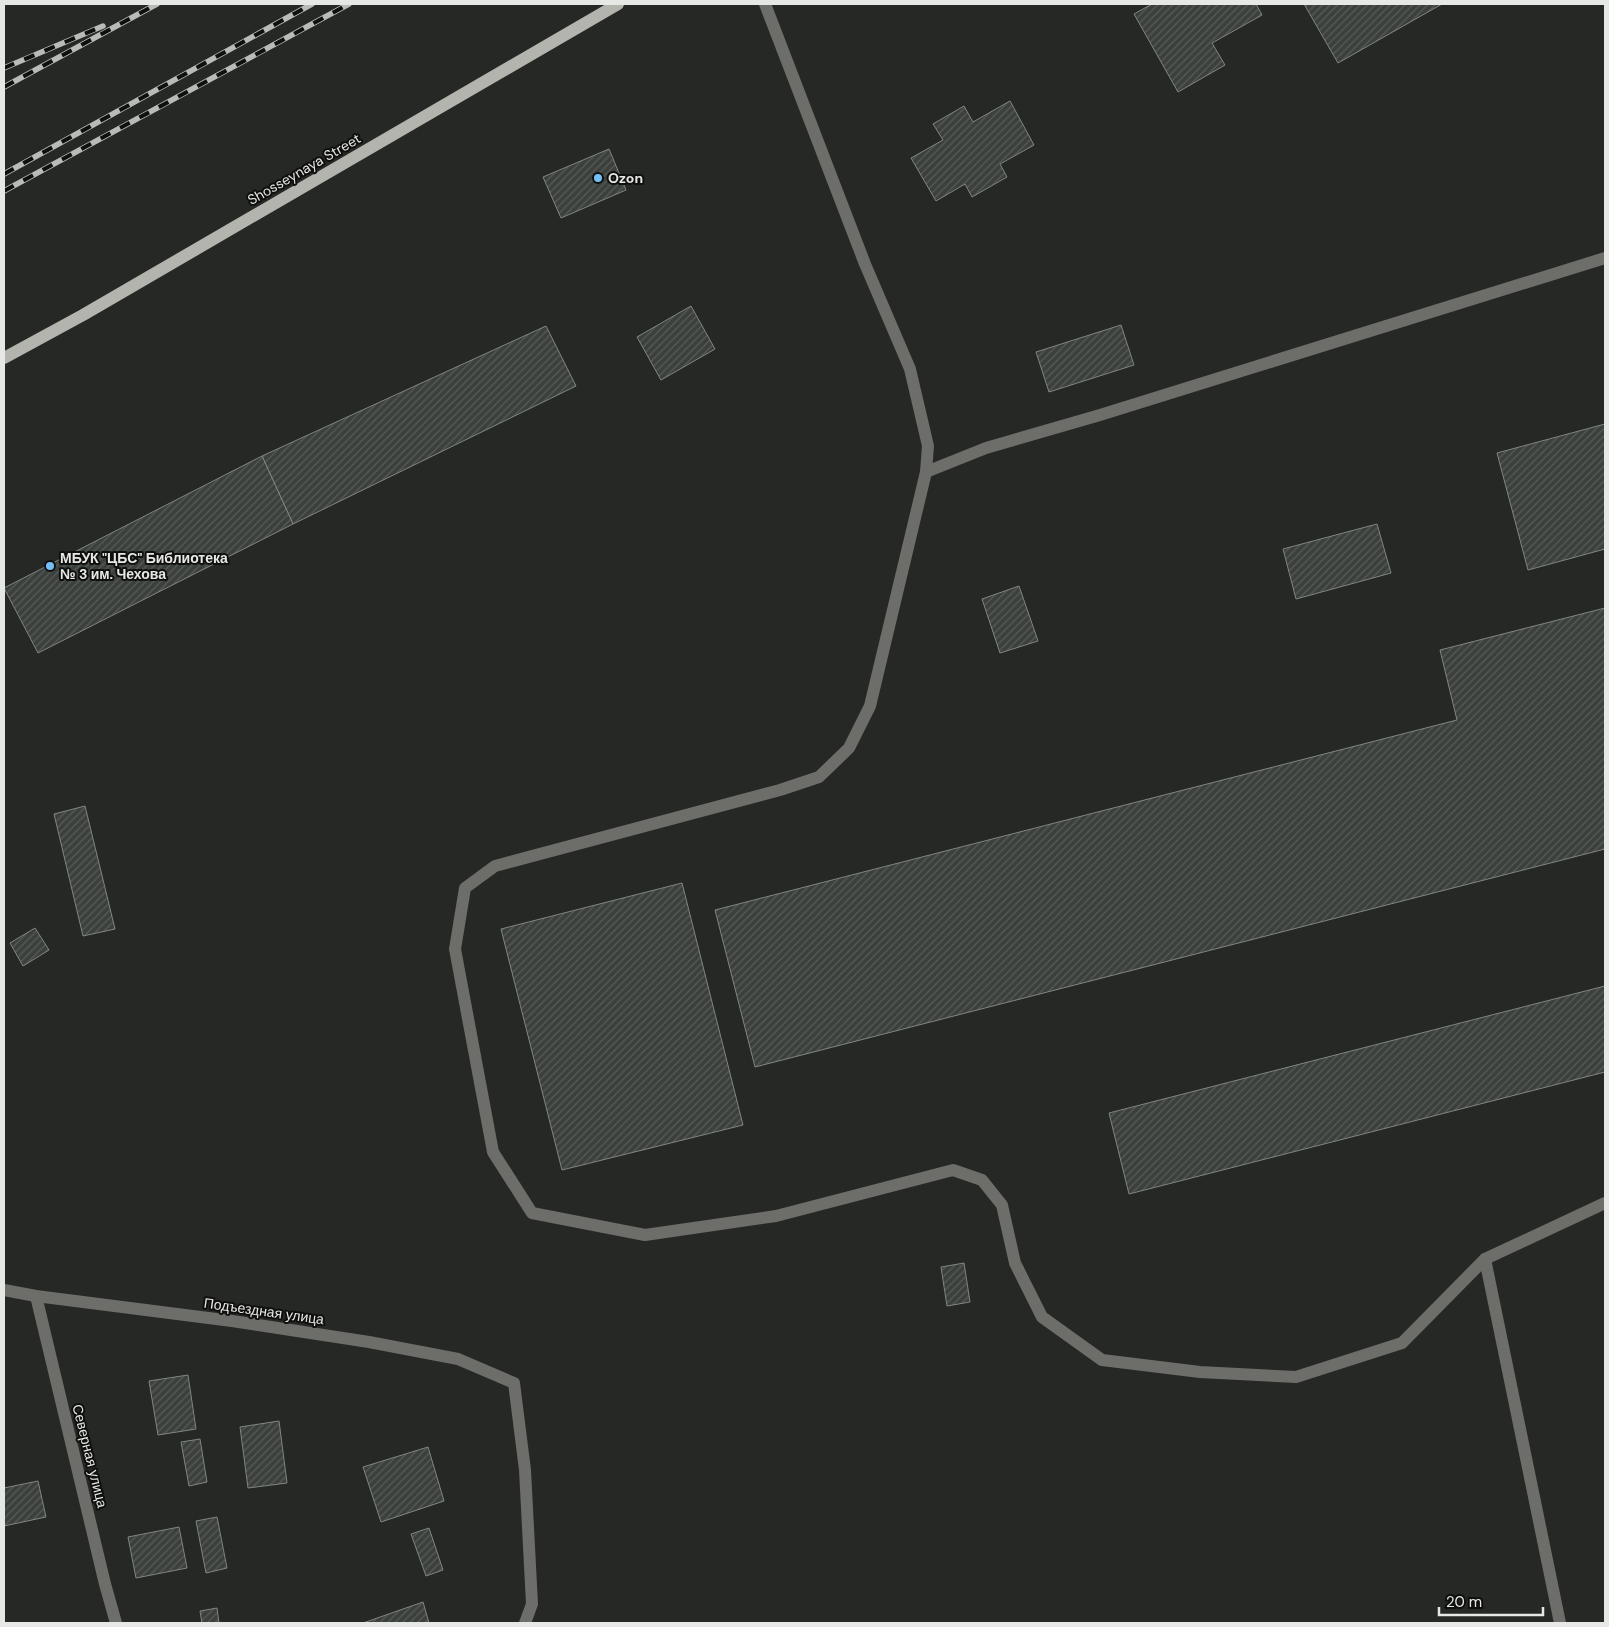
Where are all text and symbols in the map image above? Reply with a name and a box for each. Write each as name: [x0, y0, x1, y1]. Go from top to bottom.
street label: Shosseynaya Street: [244, 129, 364, 209]
place label: Ozon: [608, 169, 643, 187]
marker: Ozon: [592, 172, 604, 184]
place label: МБУК "ЦБС" Библиотека № 3 им. Чехова: [60, 549, 228, 583]
marker: МБУК "ЦБС" Библиотека № 3 им. Чехова: [44, 560, 56, 572]
street label: Подъездная улица: [203, 1294, 325, 1328]
street label: Северная улица: [68, 1402, 112, 1510]
scale bar: [1439, 1584, 1543, 1616]
text: 20 m: [1446, 1592, 1482, 1612]

